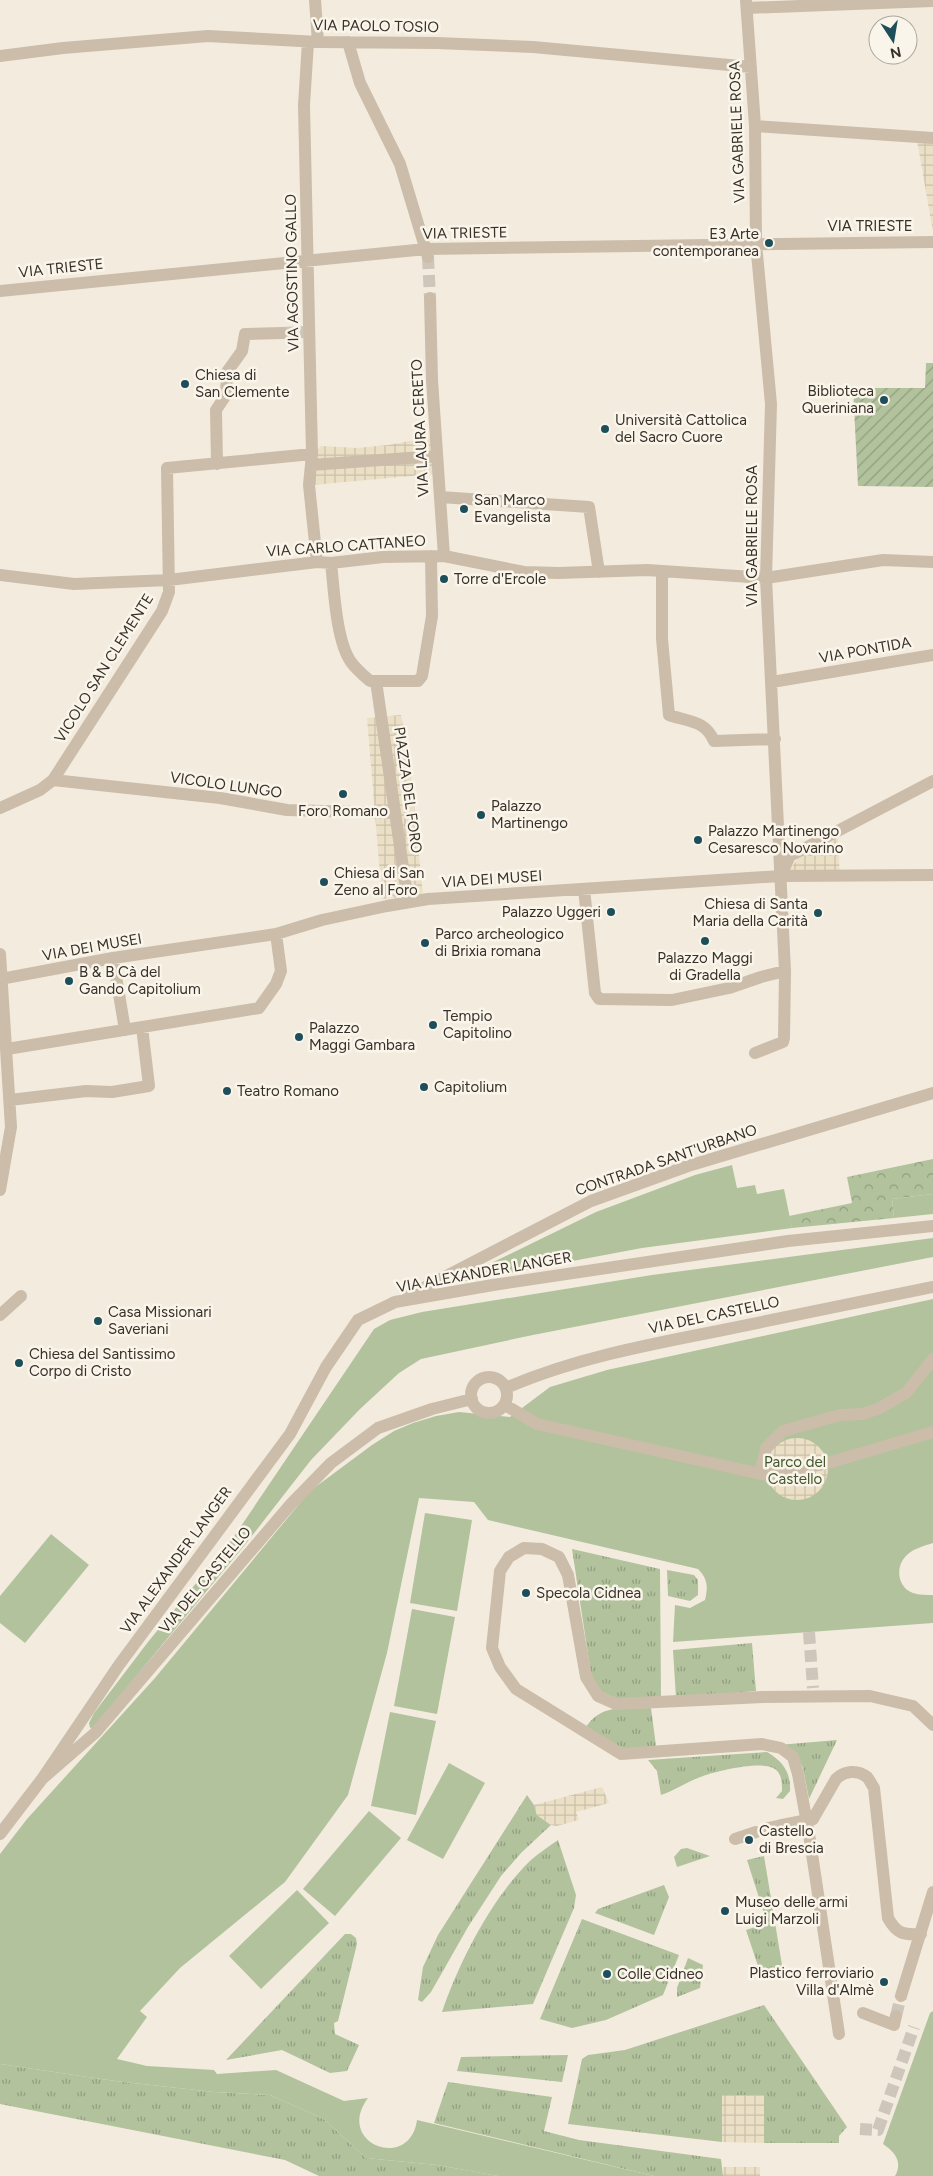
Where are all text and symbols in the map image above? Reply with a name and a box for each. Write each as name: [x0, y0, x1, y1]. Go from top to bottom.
north arrow: [868, 15, 918, 65]
street label: VIA PAOLO TOSIO: [313, 16, 439, 36]
text: N: [889, 43, 903, 62]
street label: VIA GABRIELE ROSA: [726, 61, 748, 203]
street label: VIA AGOSTINO GALLO: [282, 194, 302, 352]
street label: VIA TRIESTE: [827, 217, 913, 235]
street label: VIA TRIESTE: [422, 223, 508, 243]
place label: E3 Arte contemporanea: [653, 225, 759, 260]
marker: E3 Arte contemporanea: [763, 237, 775, 249]
street label: VIA TRIESTE: [18, 255, 104, 281]
street label: VIA LAURA CERETO: [407, 359, 433, 497]
place label: Chiesa di San Clemente: [195, 366, 289, 401]
marker: Chiesa di San Clemente: [179, 378, 191, 390]
place label: Biblioteca Queriniana: [802, 382, 874, 417]
marker: Biblioteca Queriniana: [878, 394, 890, 406]
place label: Università Cattolica del Sacro Cuore: [615, 411, 747, 446]
marker: Università Cattolica del Sacro Cuore: [599, 423, 611, 435]
street label: VIA GABRIELE ROSA: [743, 465, 761, 607]
place label: San Marco Evangelista: [474, 491, 551, 526]
marker: San Marco Evangelista: [458, 503, 470, 515]
street label: VIA CARLO CATTANEO: [265, 531, 427, 561]
place label: Torre d'Ercole: [454, 570, 546, 588]
marker: Torre d'Ercole: [438, 573, 450, 585]
street label: VICOLO SAN CLEMENTE: [51, 590, 157, 746]
street label: VIA PONTIDA: [818, 633, 912, 667]
street label: PIAZZA DEL FORO: [390, 726, 426, 854]
street label: VICOLO LUNGO: [169, 768, 283, 802]
marker: Foro Romano: [337, 788, 349, 800]
place label: Palazzo Martinengo: [491, 797, 568, 832]
place label: Foro Romano: [298, 802, 388, 820]
marker: Palazzo Martinengo: [475, 809, 487, 821]
place label: Palazzo Martinengo Cesaresco Novarino: [708, 822, 844, 857]
marker: Palazzo Martinengo Cesaresco Novarino: [692, 834, 704, 846]
place label: Chiesa di San Zeno al Foro: [334, 864, 424, 899]
street label: VIA DEI MUSEI: [441, 867, 543, 891]
marker: Chiesa di San Zeno al Foro: [318, 876, 330, 888]
place label: Chiesa di Santa Maria della Carità: [693, 895, 808, 930]
place label: Palazzo Uggeri: [502, 903, 601, 921]
marker: Palazzo Uggeri: [605, 906, 617, 918]
marker: Chiesa di Santa Maria della Carità: [812, 907, 824, 919]
place label: Parco archeologico di Brixia romana: [435, 925, 564, 960]
street label: VIA DEI MUSEI: [41, 929, 143, 965]
marker: Palazzo Maggi di Gradella: [699, 935, 711, 947]
marker: Parco archeologico di Brixia romana: [419, 937, 431, 949]
place label: Palazzo Maggi di Gradella: [657, 949, 753, 984]
place label: B & B Cà del Gando Capitolium: [79, 963, 201, 998]
marker: B & B Cà del Gando Capitolium: [63, 975, 75, 987]
place label: Tempio Capitolino: [443, 1007, 512, 1042]
place label: Palazzo Maggi Gambara: [309, 1019, 415, 1054]
marker: Tempio Capitolino: [427, 1019, 439, 1031]
marker: Palazzo Maggi Gambara: [293, 1031, 305, 1043]
place label: Capitolium: [434, 1078, 507, 1096]
marker: Capitolium: [418, 1081, 430, 1093]
place label: Teatro Romano: [237, 1082, 339, 1100]
marker: Teatro Romano: [221, 1085, 233, 1097]
street label: CONTRADA SANT'URBANO: [573, 1120, 759, 1200]
street label: VIA ALEXANDER LANGER: [395, 1248, 573, 1296]
street label: VIA DEL CASTELLO: [647, 1292, 781, 1338]
place label: Casa Missionari Saveriani: [108, 1303, 212, 1338]
marker: Casa Missionari Saveriani: [92, 1315, 104, 1327]
place label: Chiesa del Santissimo Corpo di Cristo: [29, 1345, 176, 1380]
marker: Chiesa del Santissimo Corpo di Cristo: [13, 1357, 25, 1369]
park label: Parco del Castello: [764, 1453, 826, 1488]
street label: VIA ALEXANDER LANGER: [117, 1483, 235, 1637]
street label: VIA DEL CASTELLO: [155, 1523, 255, 1637]
place label: Specola Cidnea: [536, 1584, 641, 1602]
marker: Specola Cidnea: [520, 1587, 532, 1599]
place label: Castello di Brescia: [759, 1822, 824, 1857]
marker: Castello di Brescia: [743, 1834, 755, 1846]
place label: Museo delle armi Luigi Marzoli: [735, 1893, 848, 1928]
marker: Museo delle armi Luigi Marzoli: [719, 1905, 731, 1917]
place label: Plastico ferroviario Villa d'Almè: [749, 1964, 874, 1999]
place label: Colle Cidneo: [617, 1965, 704, 1983]
marker: Colle Cidneo: [601, 1968, 613, 1980]
marker: Plastico ferroviario Villa d'Almè: [878, 1976, 890, 1988]

